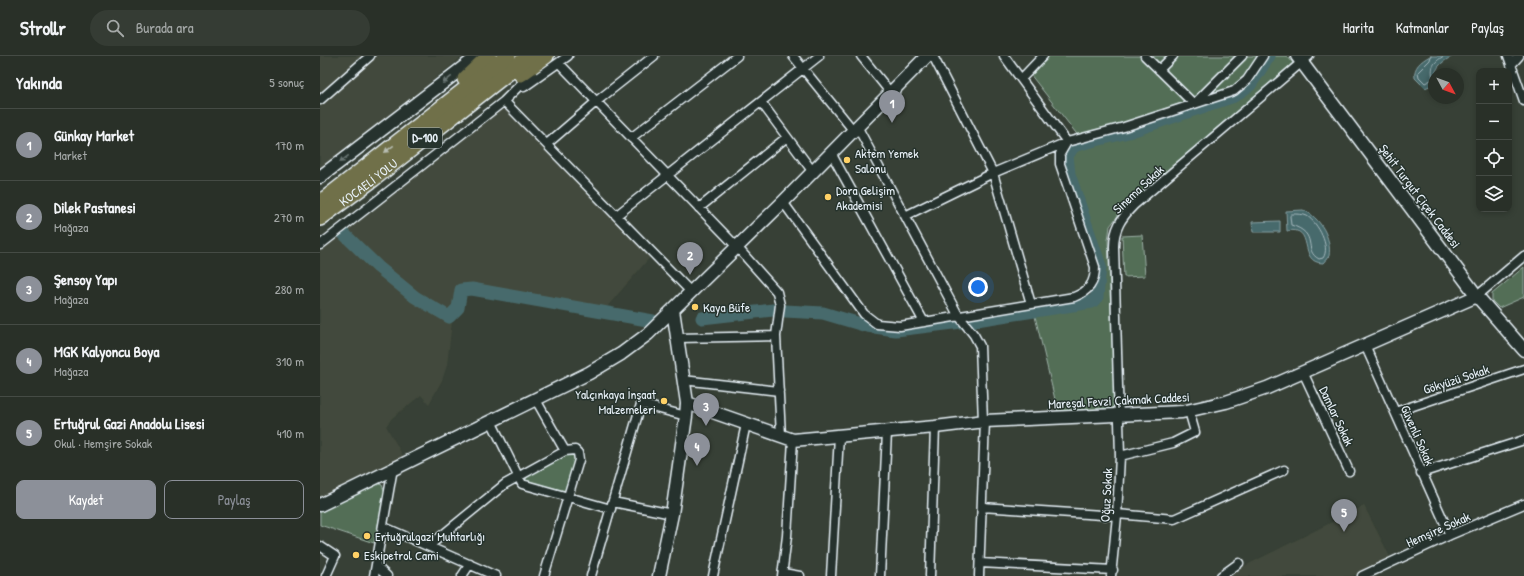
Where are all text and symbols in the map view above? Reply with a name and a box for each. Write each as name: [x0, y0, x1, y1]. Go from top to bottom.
search box: [90, 10, 370, 46]
text: Strollr: [20, 15, 66, 41]
icon: search: [104, 17, 126, 39]
text: Burada ara: [136, 17, 194, 38]
text: Harita: [1343, 18, 1374, 37]
text: Katmanlar: [1396, 18, 1449, 37]
text: Paylaş: [1471, 18, 1504, 37]
north arrow: [1428, 68, 1464, 104]
map controls: [1476, 68, 1512, 212]
button: +: [1476, 68, 1512, 104]
text: Yakında: [16, 71, 62, 94]
text: 5 sonuç: [269, 73, 304, 91]
one-way arrow: [442, 75, 453, 84]
pin: 1: [879, 90, 905, 123]
button: −: [1476, 104, 1512, 140]
text: Günkay Market: [54, 125, 134, 146]
road number: D-100: [408, 128, 442, 148]
text: 1: [27, 136, 31, 154]
text: 170 m: [275, 136, 304, 154]
street label: Şehit Turgut Çiçek Caddesi: [1375, 140, 1465, 252]
button: locate: [1476, 140, 1512, 176]
place label: Aktem Yemek Salonu: [855, 144, 919, 177]
one-way arrow: [384, 145, 395, 153]
text: Market: [54, 146, 87, 164]
street label: KOCAELİ YOLU: [335, 154, 401, 210]
one-way arrow: [339, 155, 350, 163]
marker: Aktem Yemek Salonu: [842, 155, 852, 165]
street label: Sinema Sokak: [1108, 160, 1168, 217]
button: layers: [1476, 176, 1512, 212]
place label: Dora Gelişim Akademisi: [836, 181, 895, 214]
marker: Dora Gelişim Akademisi: [823, 192, 833, 202]
text: Dilek Pastanesi: [54, 197, 136, 218]
text: 2: [26, 208, 32, 226]
text: 270 m: [274, 208, 304, 226]
text: Mağaza: [54, 218, 88, 236]
pin: 2: [677, 242, 703, 275]
text: Şensoy Yapı: [54, 269, 118, 290]
your location: [968, 277, 988, 297]
text: 3: [26, 280, 32, 298]
text: 280 m: [275, 280, 304, 298]
text: Mağaza: [54, 290, 88, 308]
place label: Kaya Büfe: [703, 298, 750, 316]
marker: Kaya Büfe: [690, 302, 700, 312]
text: MGK Kalyoncu Boya: [54, 341, 159, 362]
text: 4: [27, 352, 31, 370]
text: 310 m: [276, 352, 304, 370]
street label: Gökyüzü Sokak: [1421, 360, 1492, 398]
text: Mağaza: [54, 362, 88, 380]
street label: Damlar Sokak: [1315, 383, 1359, 449]
place label: Yalçınkaya İnşaat Malzemeleri: [575, 385, 657, 418]
street label: Mareşal Fevzi Çakmak Caddesi: [1048, 387, 1190, 413]
pin: 3: [693, 393, 719, 426]
marker: Yalçınkaya İnşaat Malzemeleri: [659, 396, 669, 406]
street label: Güvenli Sokak: [1397, 402, 1440, 469]
text: Ertuğrul Gazi Anadolu Lisesi: [54, 413, 205, 434]
text: 5: [26, 424, 32, 442]
text: 410 m: [277, 424, 304, 442]
pin: 4: [684, 433, 710, 466]
text: Okul · Hemşire Sokak: [54, 434, 152, 452]
street label: Oğuz Sokak: [1096, 467, 1116, 522]
button: Kaydet: [16, 480, 156, 519]
button: Paylaş: [164, 480, 304, 519]
pin: 5: [1331, 499, 1357, 532]
street label: Hemşire Sokak: [1403, 507, 1473, 551]
place label: Ertuğrulgazi Muhtarlığı: [375, 527, 485, 545]
marker: Ertuğrulgazi Muhtarlığı: [362, 531, 372, 541]
place label: Eskipetrol Cami: [364, 546, 439, 564]
marker: Eskipetrol Cami: [351, 550, 361, 560]

